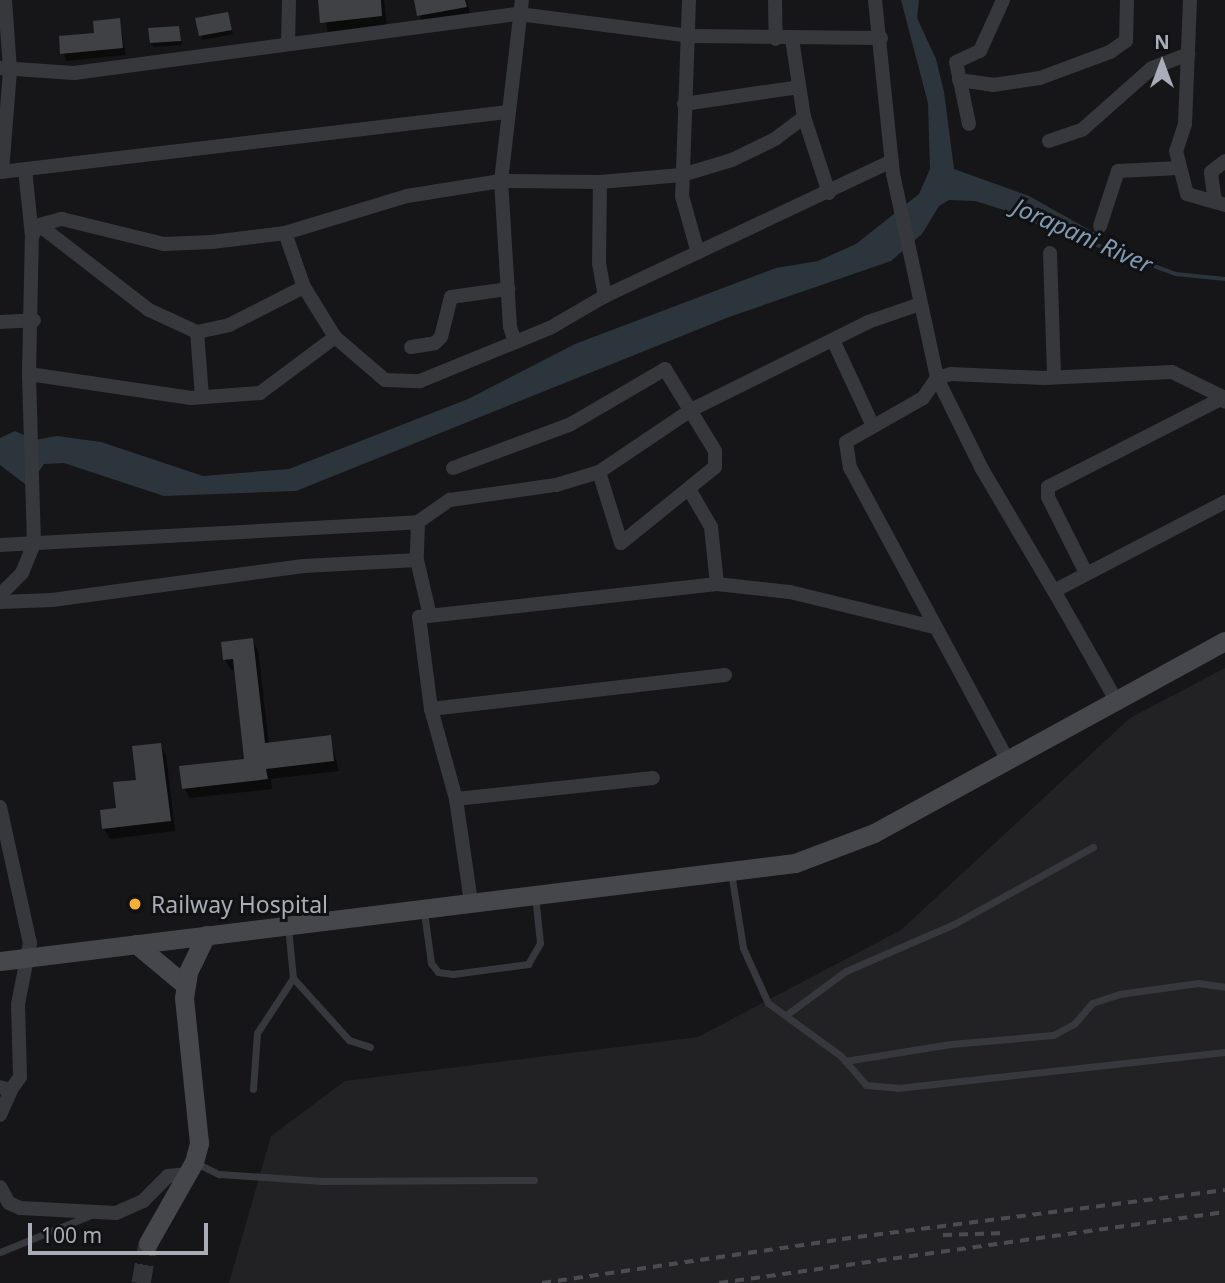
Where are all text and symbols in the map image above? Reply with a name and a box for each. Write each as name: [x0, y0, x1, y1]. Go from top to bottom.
north arrow: [1127, 28, 1197, 98]
text: N: [1154, 29, 1170, 55]
water label: Jorapani River: [1009, 191, 1157, 279]
place label: Railway Hospital: [151, 890, 328, 918]
marker: Railway Hospital: [125, 894, 145, 914]
scale bar: [32, 1210, 212, 1254]
text: 100 m: [41, 1221, 102, 1249]

